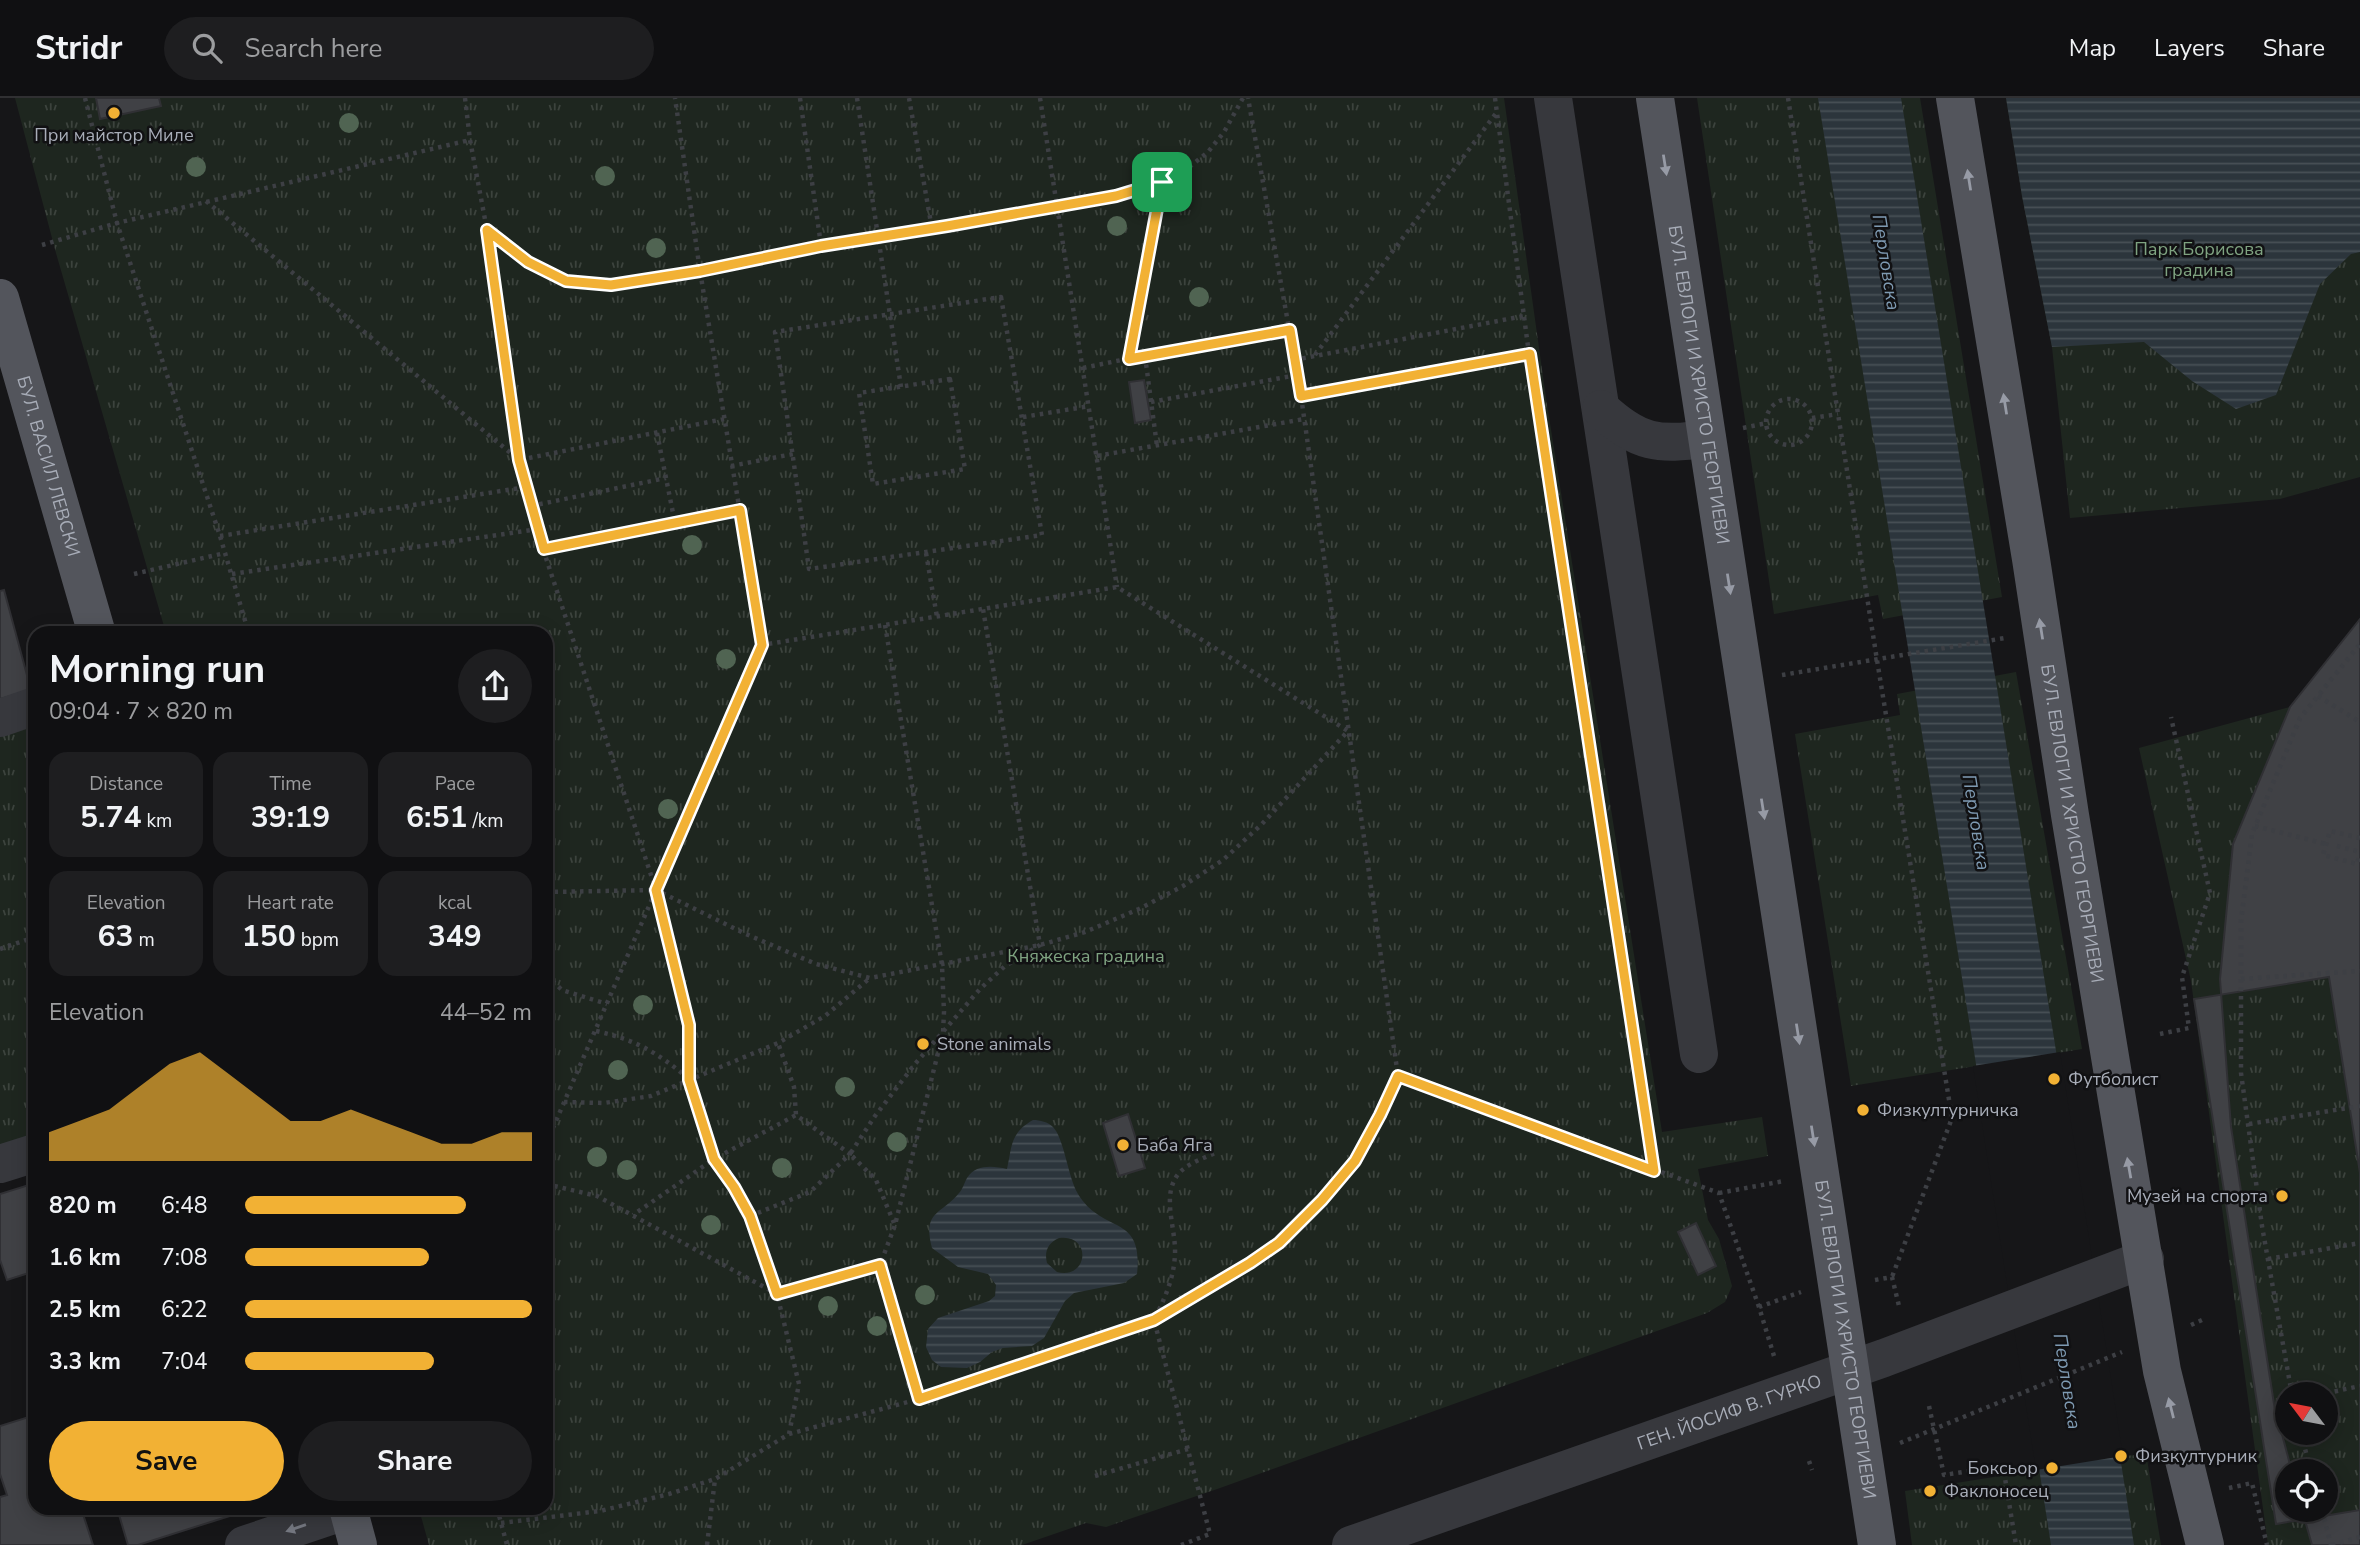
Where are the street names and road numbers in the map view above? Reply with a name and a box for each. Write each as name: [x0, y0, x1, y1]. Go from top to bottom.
street label: БУЛ. ЕВЛОГИ И ХРИСТО ГЕОРГИЕВИ: [1663, 224, 1735, 546]
street label: БУЛ. ВАСИЛ ЛЕВСКИ: [11, 373, 86, 559]
street label: БУЛ. ЕВЛОГИ И ХРИСТО ГЕОРГИЕВИ: [2035, 663, 2110, 985]
street label: БУЛ. ЕВЛОГИ И ХРИСТО ГЕОРГИЕВИ: [1809, 1178, 1882, 1501]
street label: ГЕН. ЙОСИФ В. ГУРКО: [1634, 1369, 1825, 1456]

